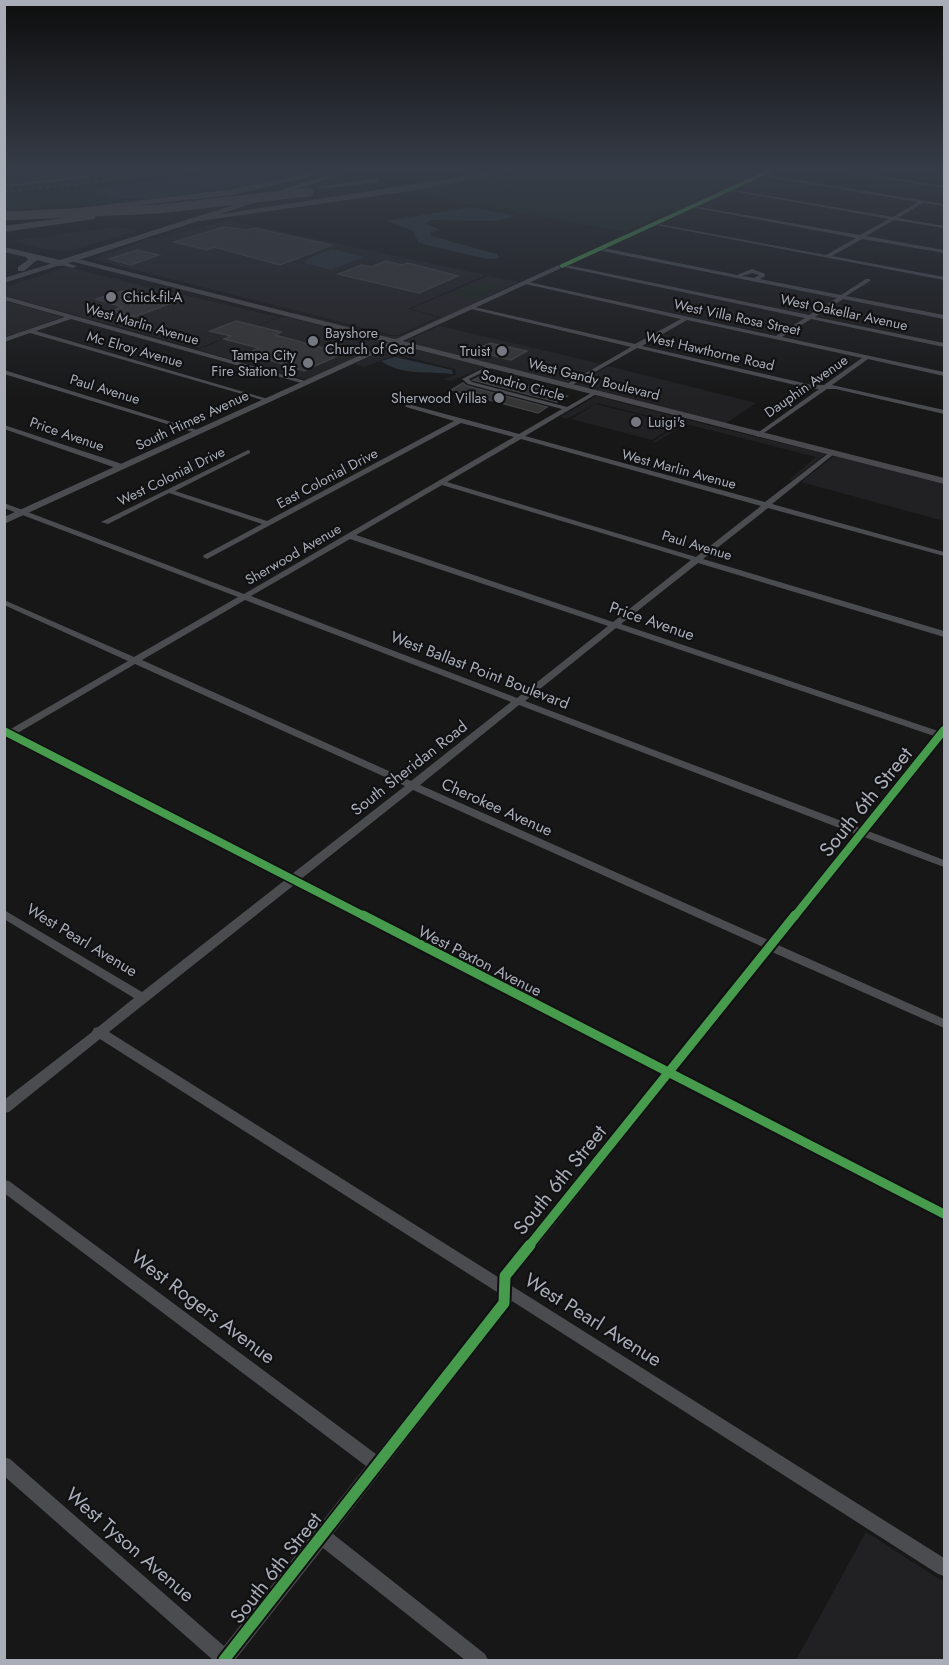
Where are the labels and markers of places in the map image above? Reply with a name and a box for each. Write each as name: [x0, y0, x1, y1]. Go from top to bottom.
place label: Chick-fil-A: [123, 287, 183, 307]
marker: Chick-fil-A: [104, 290, 118, 304]
place label: Bayshore Church of God: [325, 323, 414, 359]
marker: Bayshore Church of God: [306, 334, 320, 348]
place label: Truist: [460, 341, 491, 361]
marker: Truist: [495, 344, 509, 358]
place label: Tampa City Fire Station 15: [211, 345, 297, 381]
marker: Tampa City Fire Station 15: [301, 356, 315, 370]
place label: Sherwood Villas: [391, 388, 487, 408]
marker: Sherwood Villas: [492, 391, 506, 405]
place label: Luigi's: [648, 412, 685, 432]
marker: Luigi's: [629, 415, 643, 429]

